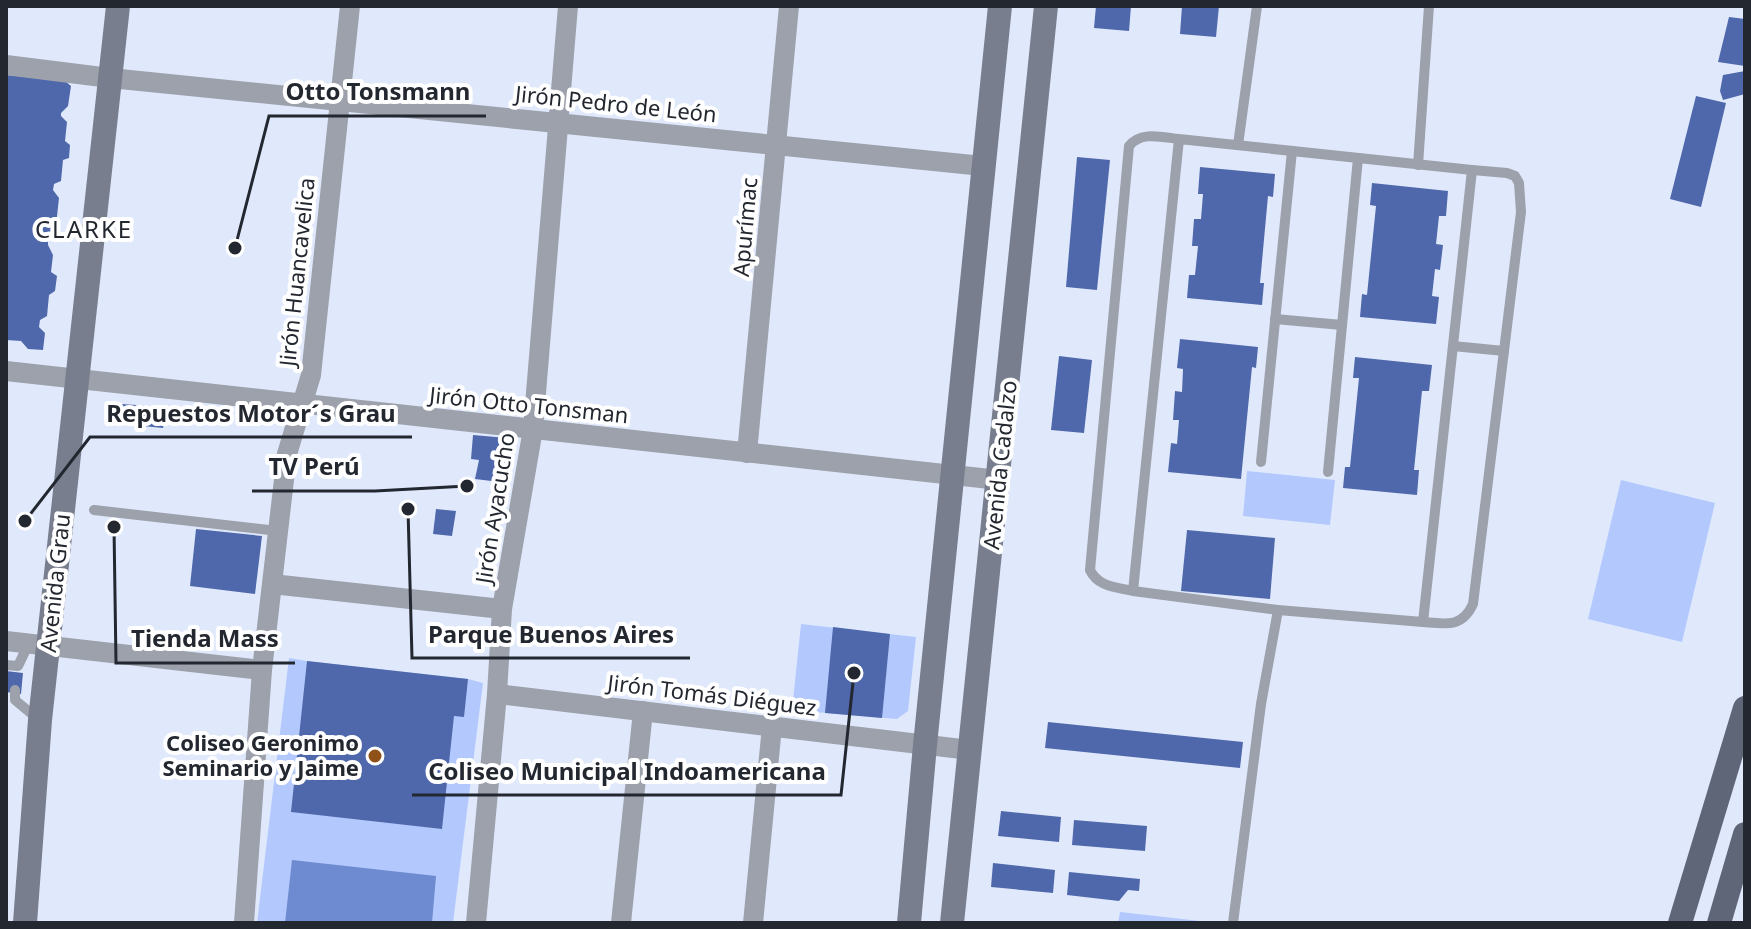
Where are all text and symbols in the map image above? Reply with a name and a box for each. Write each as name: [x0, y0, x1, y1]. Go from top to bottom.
callout: Otto Tonsmann: [269, 68, 486, 116]
text: Otto Tonsmann: [286, 74, 470, 107]
street label: Jirón Pedro de León: [512, 77, 718, 129]
street label: Jirón Huancavelica: [271, 176, 321, 370]
street label: Apurímac: [725, 176, 763, 278]
district label: CLARKE: [35, 212, 133, 245]
street label: Jirón Otto Tonsman: [426, 378, 630, 429]
street label: Avenida Cadalzo: [975, 379, 1023, 551]
callout: Repuestos Motor´s Grau: [90, 389, 412, 437]
text: Repuestos Motor´s Grau: [106, 396, 396, 429]
street label: Jirón Ayacucho: [467, 430, 521, 587]
callout: TV Perú: [252, 443, 375, 491]
text: TV Perú: [268, 449, 360, 482]
street label: Avenida Grau: [32, 512, 76, 654]
callout: Parque Buenos Aires: [412, 610, 690, 658]
callout: Tienda Mass: [116, 615, 295, 663]
text: Parque Buenos Aires: [428, 617, 674, 650]
text: Tienda Mass: [131, 621, 279, 654]
street label: Jirón Tomás Diéguez: [604, 666, 818, 722]
place label: Coliseo Geronimo Seminario y Jaime: [162, 727, 359, 782]
marker: Coliseo Geronimo Seminario y Jaime: [366, 747, 384, 765]
callout: Coliseo Municipal Indoamericana: [412, 747, 841, 795]
text: Coliseo Municipal Indoamericana: [428, 754, 826, 787]

